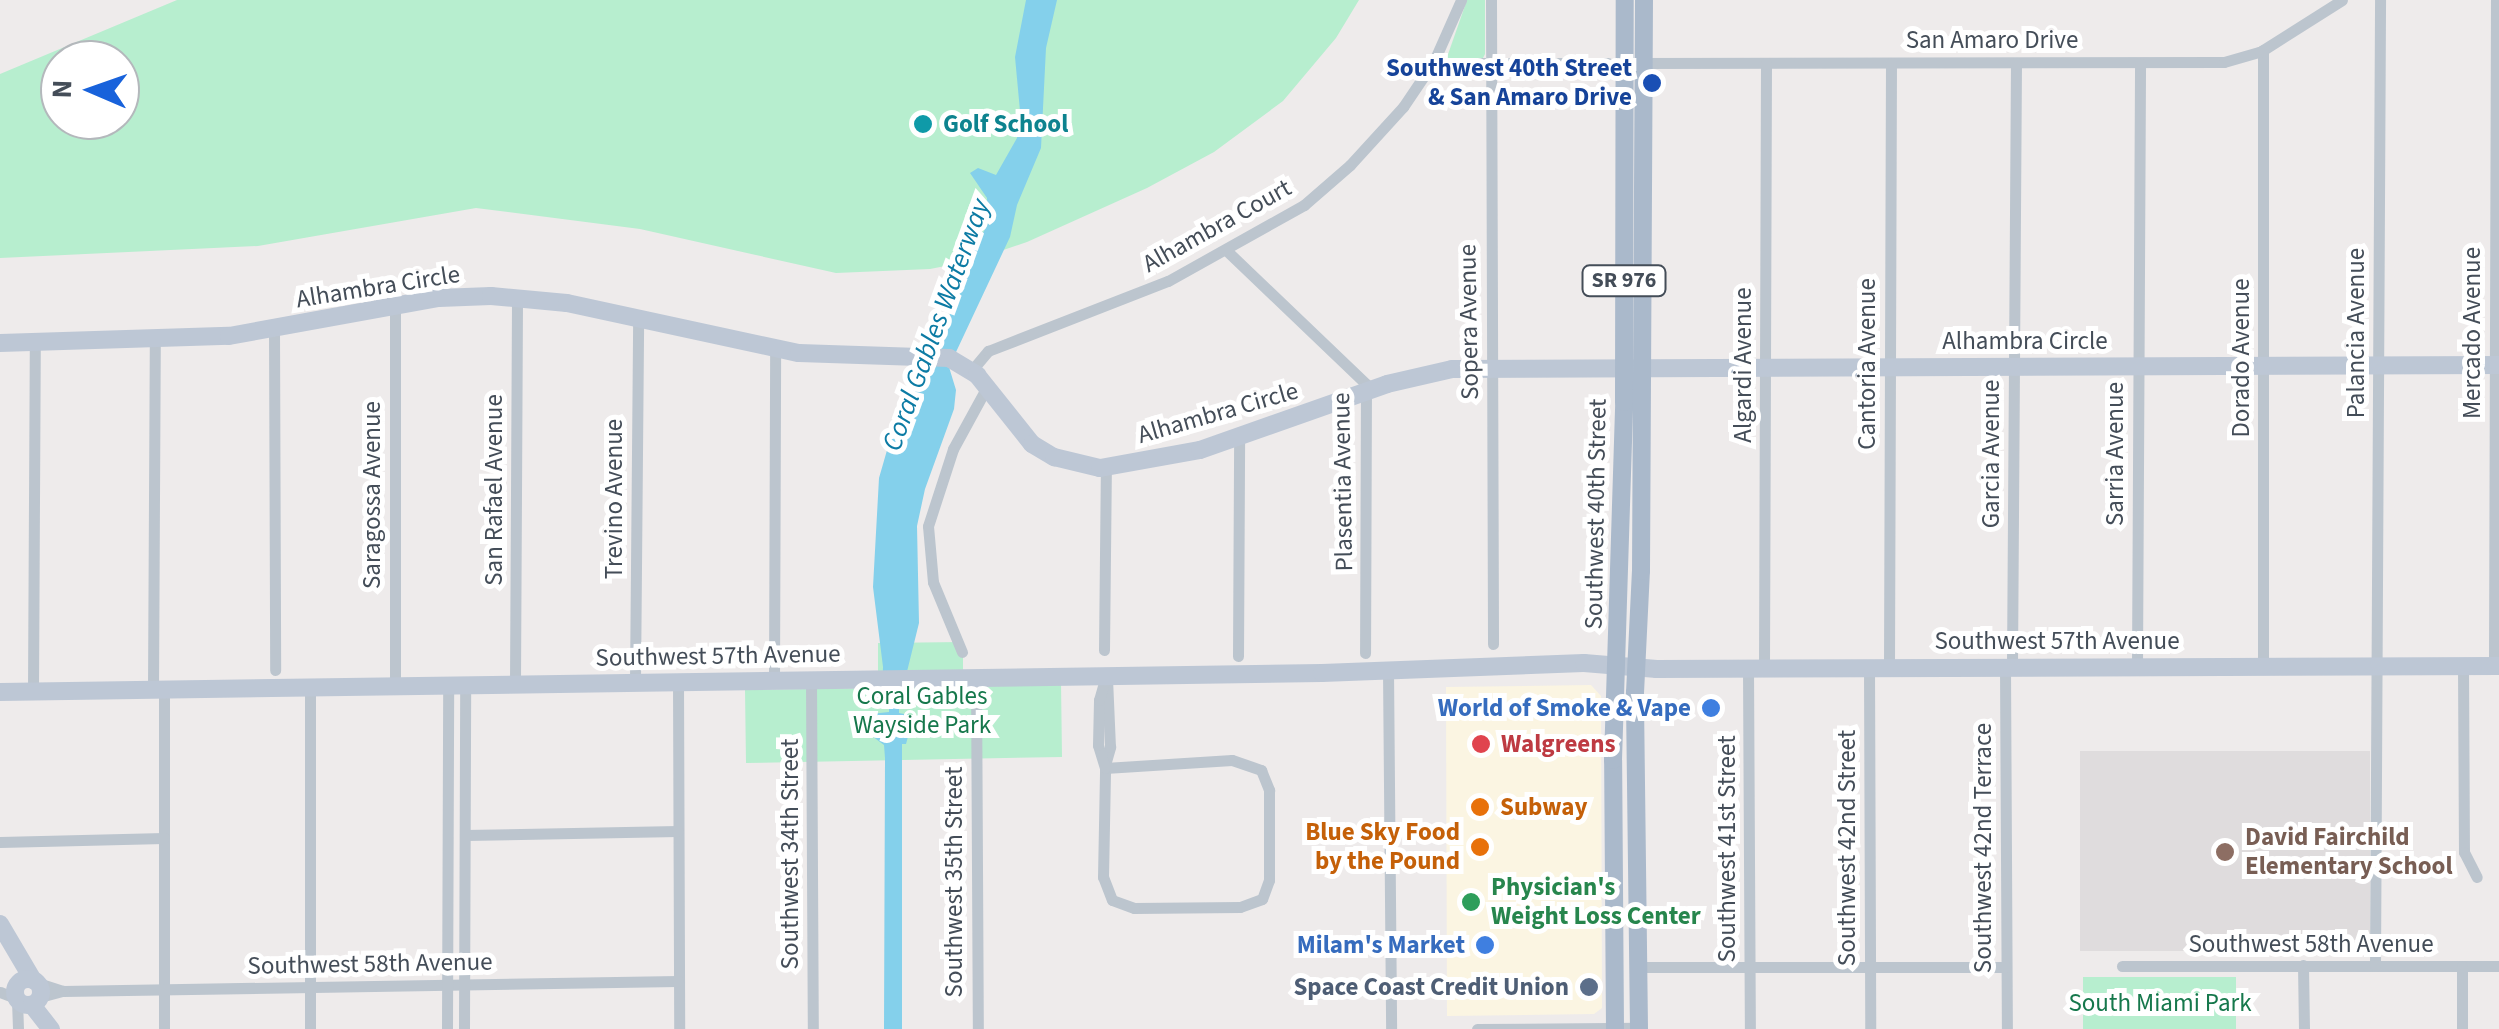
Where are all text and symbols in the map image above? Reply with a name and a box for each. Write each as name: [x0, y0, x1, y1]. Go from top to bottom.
street label: San Amaro Drive: [1906, 25, 2078, 55]
north arrow: [40, 40, 140, 140]
place label: Southwest 40th Street & San Amaro Drive: [1386, 54, 1632, 113]
marker: Southwest 40th Street & San Amaro Drive: [1641, 72, 1663, 94]
text: N: [42, 79, 82, 99]
place label: Golf School: [943, 109, 1068, 139]
marker: Golf School: [912, 113, 934, 135]
street label: Alhambra Court: [1138, 173, 1296, 279]
water label: Coral Gables Waterway: [875, 195, 997, 455]
street label: Sopera Avenue: [1453, 244, 1485, 400]
street label: Mercado Avenue: [2457, 247, 2487, 419]
street label: Palancia Avenue: [2341, 248, 2371, 418]
street label: Alhambra Circle: [294, 259, 462, 315]
road number: SR 976: [1582, 264, 1666, 298]
street label: Cantoria Avenue: [1852, 278, 1882, 450]
street label: Dorado Avenue: [2226, 278, 2256, 438]
street label: Algardi Avenue: [1728, 287, 1758, 443]
street label: Alhambra Circle: [1942, 326, 2108, 356]
street label: Alhambra Circle: [1134, 376, 1302, 450]
street label: Garcia Avenue: [1976, 380, 2006, 528]
street label: Sarria Avenue: [2100, 382, 2130, 526]
street label: Plasentia Avenue: [1326, 392, 1360, 572]
street label: San Rafael Avenue: [479, 394, 509, 586]
street label: Southwest 40th Street: [1579, 398, 1613, 630]
street label: Saragossa Avenue: [357, 401, 387, 589]
street label: Trevino Avenue: [599, 419, 629, 579]
street label: Southwest 57th Avenue: [1934, 626, 2180, 656]
street label: Southwest 57th Avenue: [595, 639, 841, 673]
park label: Coral Gables Wayside Park: [853, 682, 991, 741]
place label: World of Smoke & Vape: [1438, 693, 1691, 723]
marker: World of Smoke & Vape: [1700, 697, 1722, 719]
street label: Southwest 42nd Terrace: [1968, 723, 1998, 973]
place label: Walgreens: [1501, 729, 1616, 759]
street label: Southwest 42nd Street: [1832, 730, 1862, 966]
marker: Walgreens: [1470, 733, 1492, 755]
street label: Southwest 41st Street: [1712, 735, 1742, 963]
street label: Southwest 34th Street: [775, 739, 805, 969]
street label: Southwest 35th Street: [939, 767, 969, 997]
place label: Subway: [1500, 792, 1588, 822]
marker: Subway: [1469, 796, 1491, 818]
place label: Blue Sky Food by the Pound: [1305, 818, 1460, 877]
place label: David Fairchild Elementary School: [2245, 823, 2453, 882]
marker: Blue Sky Food by the Pound: [1469, 836, 1491, 858]
marker: David Fairchild Elementary School: [2214, 841, 2236, 863]
place label: Physician's Weight Loss Center: [1491, 873, 1701, 932]
marker: Physician's Weight Loss Center: [1460, 891, 1482, 913]
street label: Southwest 58th Avenue: [2188, 929, 2434, 959]
place label: Milam's Market: [1297, 930, 1465, 960]
marker: Milam's Market: [1474, 934, 1496, 956]
street label: Southwest 58th Avenue: [247, 947, 493, 981]
place label: Space Coast Credit Union: [1293, 972, 1569, 1002]
marker: Space Coast Credit Union: [1578, 976, 1600, 998]
park label: South Miami Park: [2068, 988, 2252, 1018]

